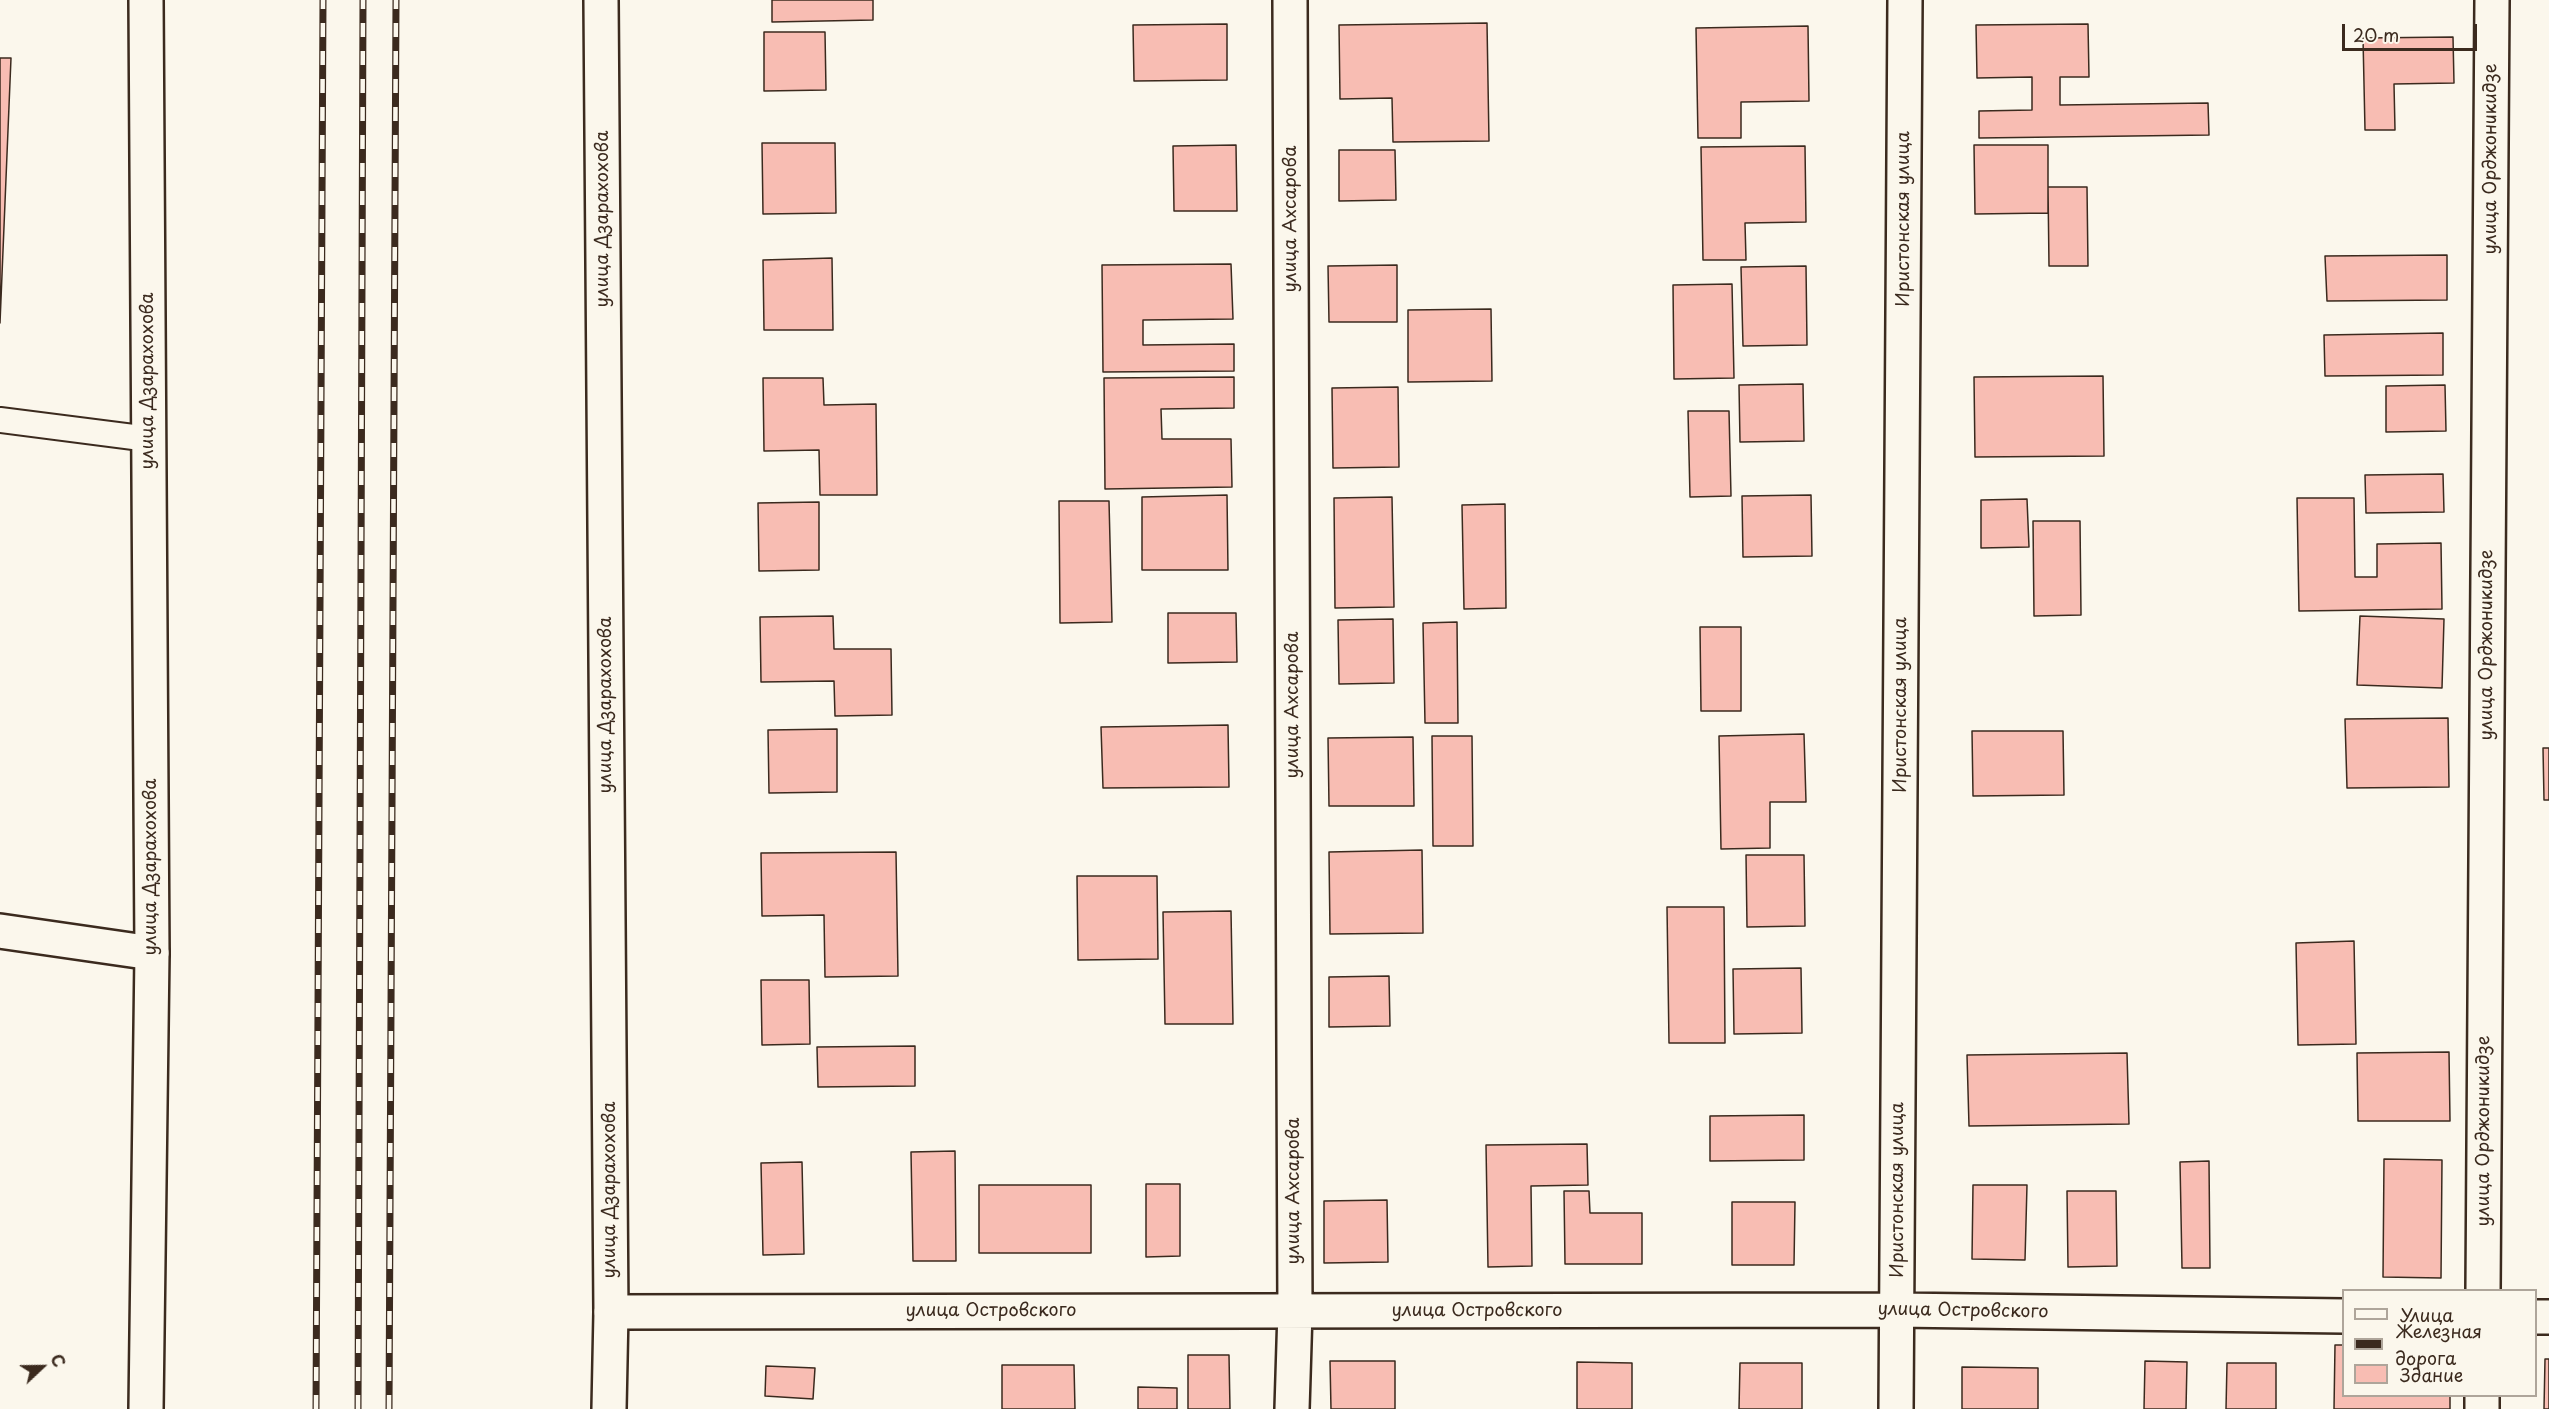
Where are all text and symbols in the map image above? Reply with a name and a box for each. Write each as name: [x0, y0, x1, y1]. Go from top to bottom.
scale bar: [2345, 12, 2480, 50]
text: 20 m: [2353, 21, 2399, 48]
street label: улица Орджоникидзе: [2480, 64, 2502, 254]
street label: улица Дзарахохова: [592, 131, 614, 307]
street label: Иристонская улица: [1893, 131, 1915, 307]
street label: улица Ахсарова: [1280, 146, 1302, 292]
street label: улица Дзарахохова: [137, 293, 159, 469]
street label: улица Орджоникидзе: [2476, 550, 2498, 740]
street label: улица Дзарахохова: [595, 617, 617, 793]
street label: Иристонская улица: [1890, 617, 1912, 793]
street label: улица Ахсарова: [1282, 632, 1304, 778]
street label: улица Дзарахохова: [140, 779, 162, 955]
street label: улица Орджоникидзе: [2473, 1036, 2495, 1226]
street label: улица Дзарахохова: [599, 1102, 621, 1278]
street label: Иристонская улица: [1887, 1102, 1909, 1278]
street label: улица Ахсарова: [1283, 1118, 1305, 1264]
legend: [2342, 1289, 2537, 1397]
street label: улица Островского: [1877, 1299, 2049, 1323]
street label: улица Островского: [906, 1300, 1076, 1322]
street label: улица Островского: [1392, 1300, 1562, 1322]
text: Улица: [2400, 1301, 2454, 1328]
text: Железная дорога: [2395, 1317, 2482, 1371]
north arrow: [12, 1337, 72, 1397]
text: С: [45, 1350, 72, 1370]
text: Здание: [2400, 1361, 2463, 1388]

